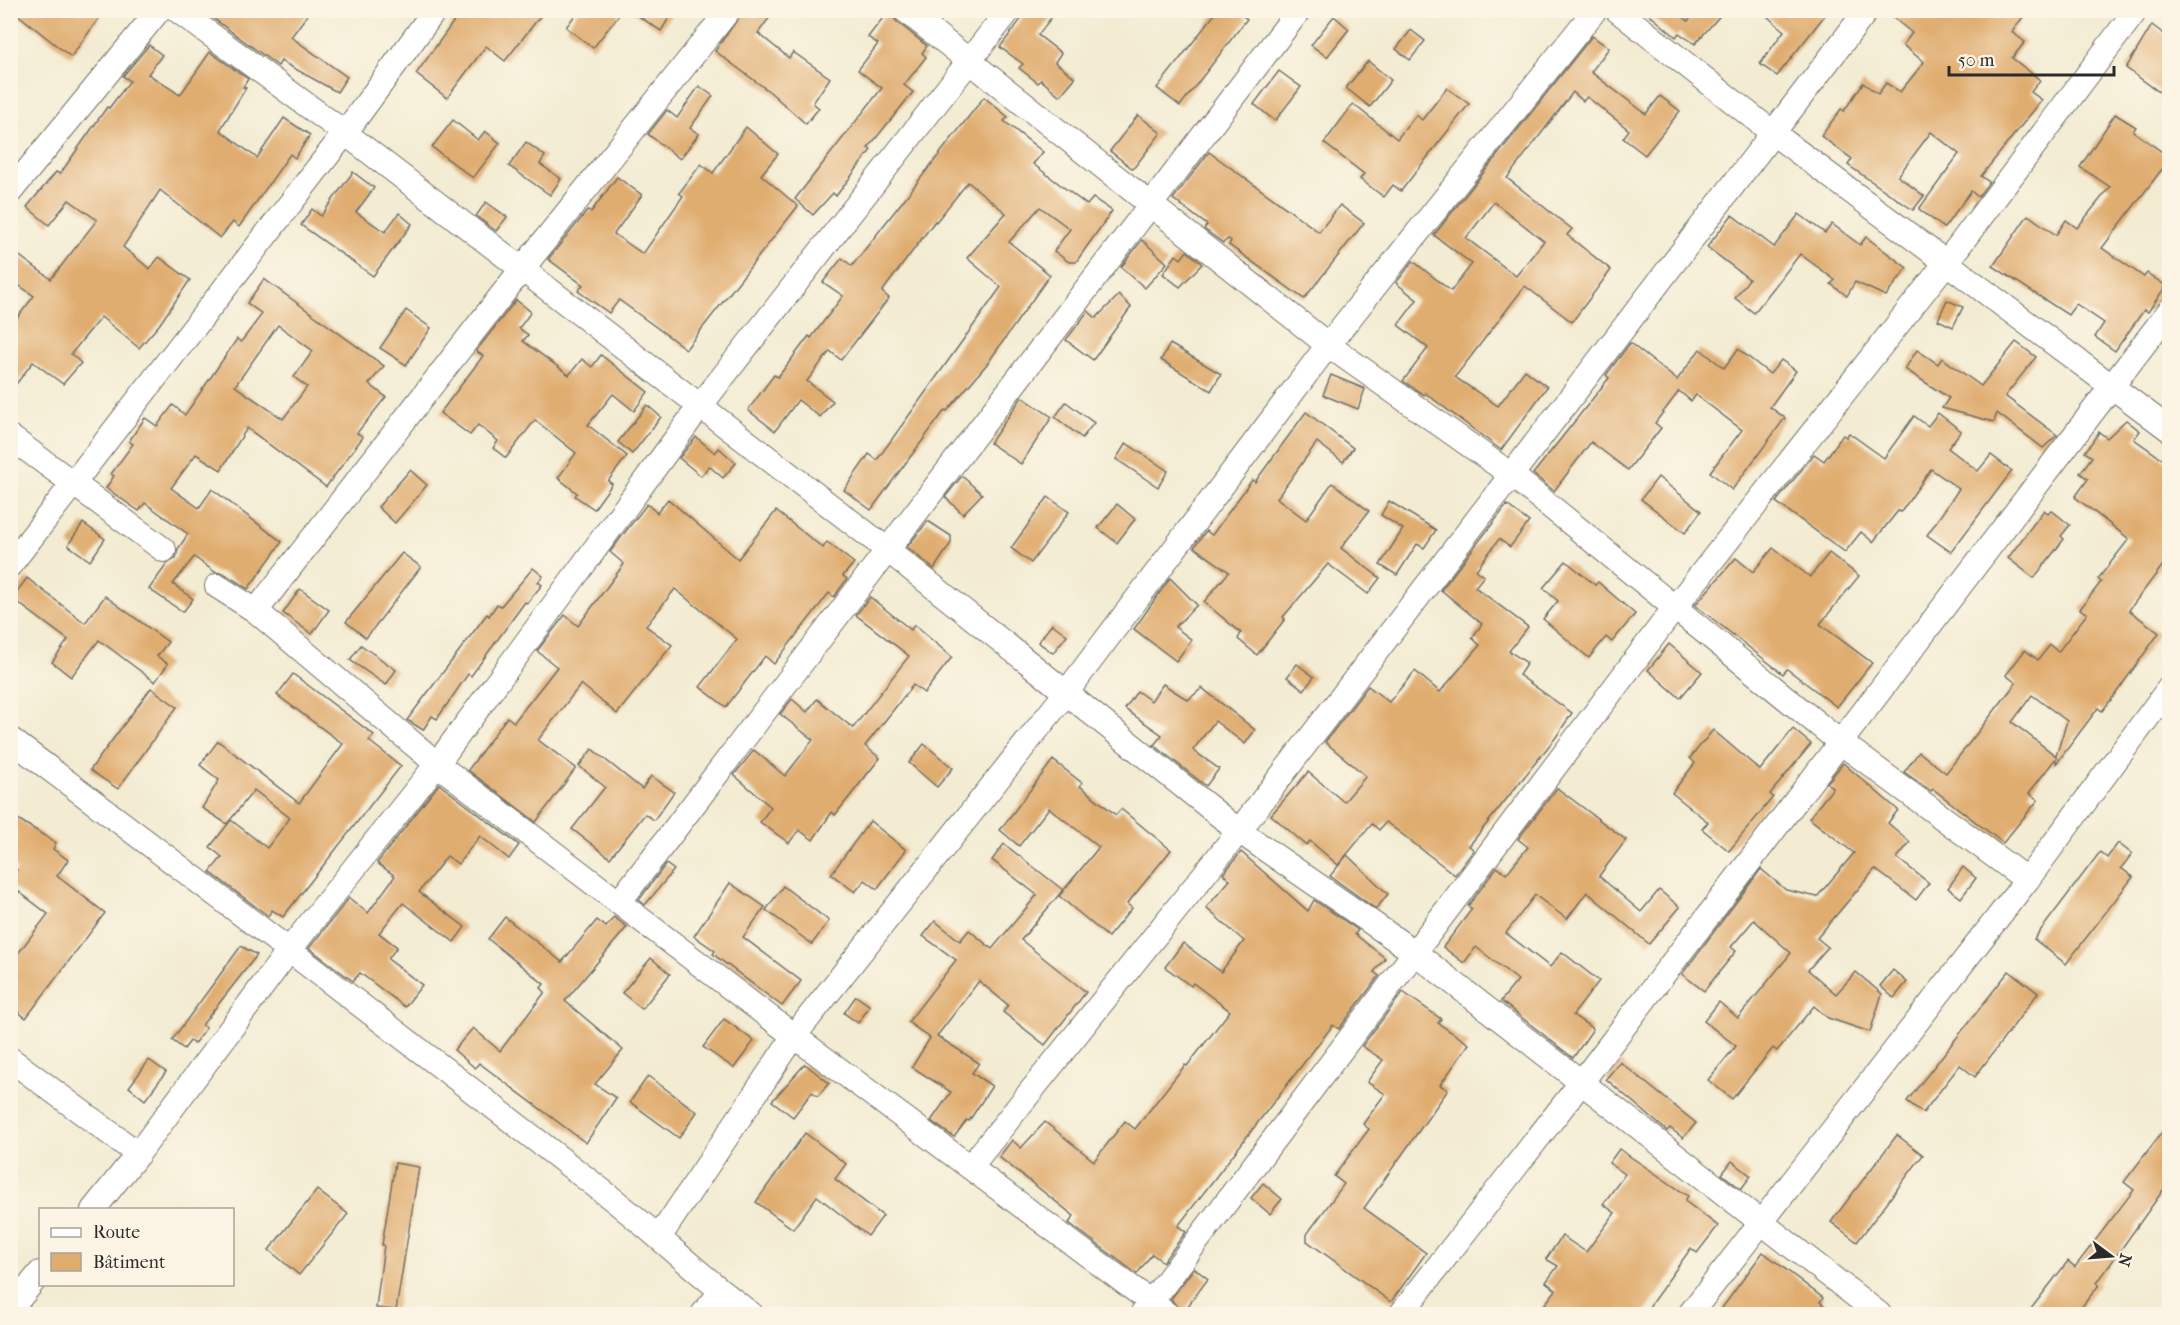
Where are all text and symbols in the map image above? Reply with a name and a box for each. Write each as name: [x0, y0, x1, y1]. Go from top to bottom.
scale bar: [1949, 39, 2114, 77]
text: 50 m: [1958, 50, 1995, 71]
legend: [39, 1208, 234, 1286]
text: Route: [93, 1222, 140, 1243]
north arrow: [2081, 1226, 2141, 1286]
text: Bâtiment: [93, 1252, 166, 1273]
text: N: [2114, 1252, 2136, 1269]

